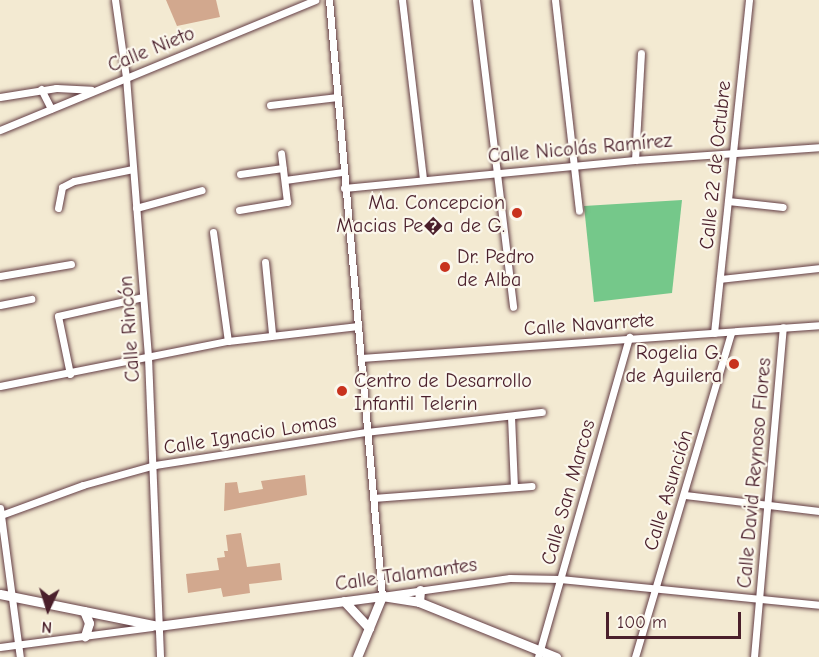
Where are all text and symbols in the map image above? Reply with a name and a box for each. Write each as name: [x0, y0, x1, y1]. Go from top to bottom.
street label: Calle Nieto: [104, 21, 198, 77]
street label: Calle 22 de Octubre: [694, 79, 736, 251]
street label: Calle Nicolás Ramírez: [487, 128, 673, 168]
place label: Ma. Concepcion Macias Pe�a de G.: [336, 190, 505, 237]
marker: Ma. Concepcion Macias Pe�a de G.: [510, 206, 524, 220]
place label: Dr. Pedro de Alba: [457, 244, 534, 291]
marker: Dr. Pedro de Alba: [438, 260, 452, 274]
street label: Calle Rincón: [113, 275, 145, 383]
street label: Calle Navarrete: [523, 307, 655, 341]
place label: Rogelia G. de Aguilera: [625, 340, 722, 387]
marker: Rogelia G. de Aguilera: [727, 357, 741, 371]
street label: Calle David Reynoso Flores: [732, 357, 776, 589]
place label: Centro de Desarrollo Infantil Telerin: [354, 368, 532, 415]
marker: Centro de Desarrollo Infantil Telerin: [335, 384, 349, 398]
street label: Calle Ignacio Lomas: [162, 408, 338, 460]
street label: Calle San Marcos: [536, 417, 600, 567]
street label: Calle Asunción: [638, 427, 698, 553]
street label: Calle Talamantes: [333, 552, 479, 596]
north arrow: [18, 579, 78, 639]
scale bar: [609, 600, 744, 638]
text: 100 m: [617, 612, 667, 633]
text: N: [41, 618, 53, 636]

